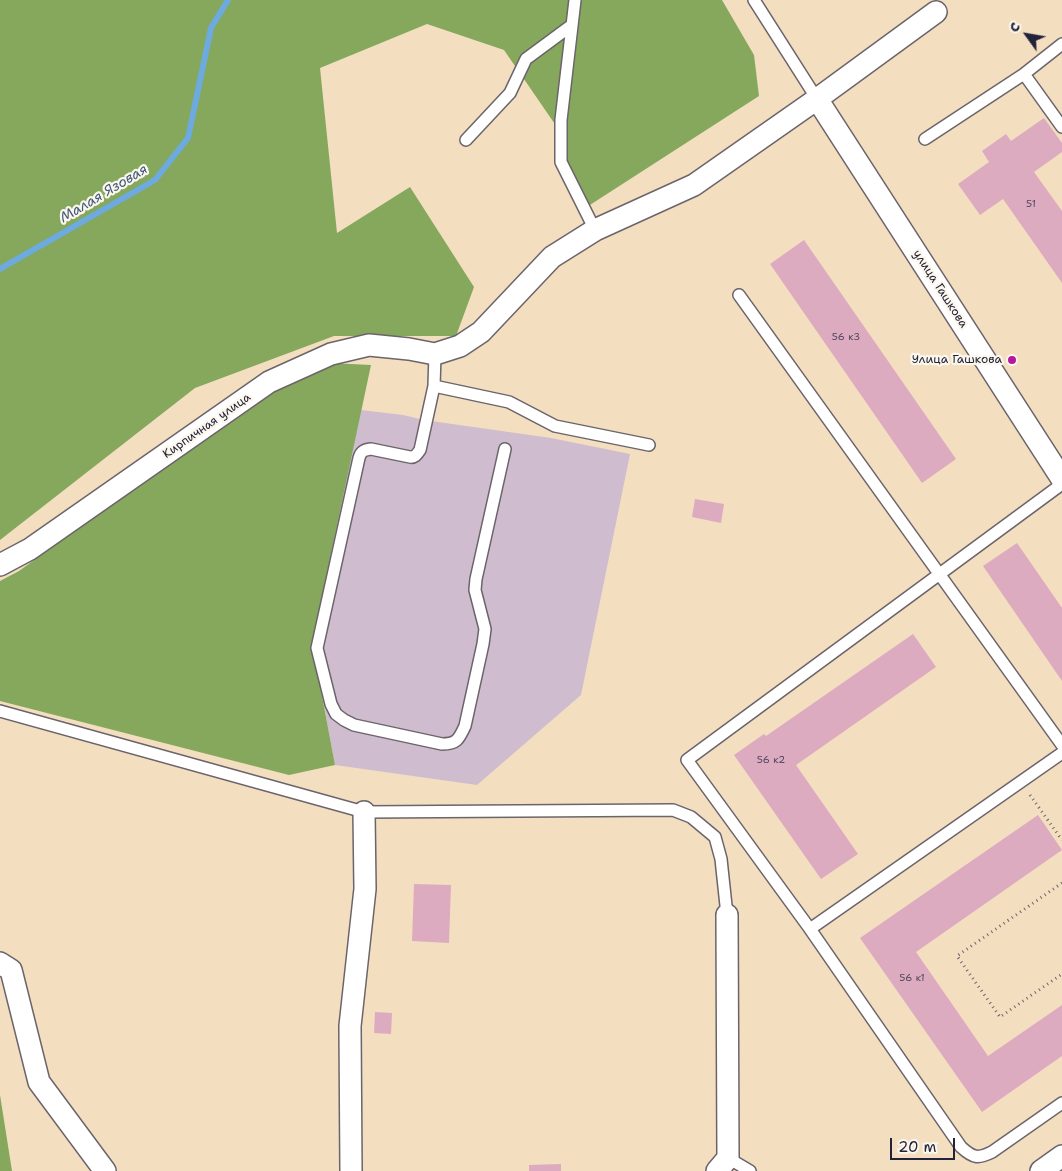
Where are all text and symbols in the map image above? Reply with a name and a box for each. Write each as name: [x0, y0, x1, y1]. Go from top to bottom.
north arrow: [1002, 10, 1052, 60]
text: С: [1004, 19, 1024, 35]
water label: Малая Язовая: [57, 161, 151, 227]
house number: 51: [1026, 198, 1036, 210]
street label: улица Гашкова: [909, 247, 971, 331]
house number: 56 к3: [832, 331, 860, 343]
place label: Улица Гашкова: [912, 353, 1002, 367]
marker: Улица Гашкова: [1006, 354, 1018, 366]
street label: Кирпичная улица: [160, 390, 254, 462]
house number: 56 к2: [757, 754, 785, 766]
house number: 56 к1: [899, 972, 925, 984]
scale bar: [892, 1128, 957, 1160]
text: 20 m: [898, 1137, 937, 1157]

